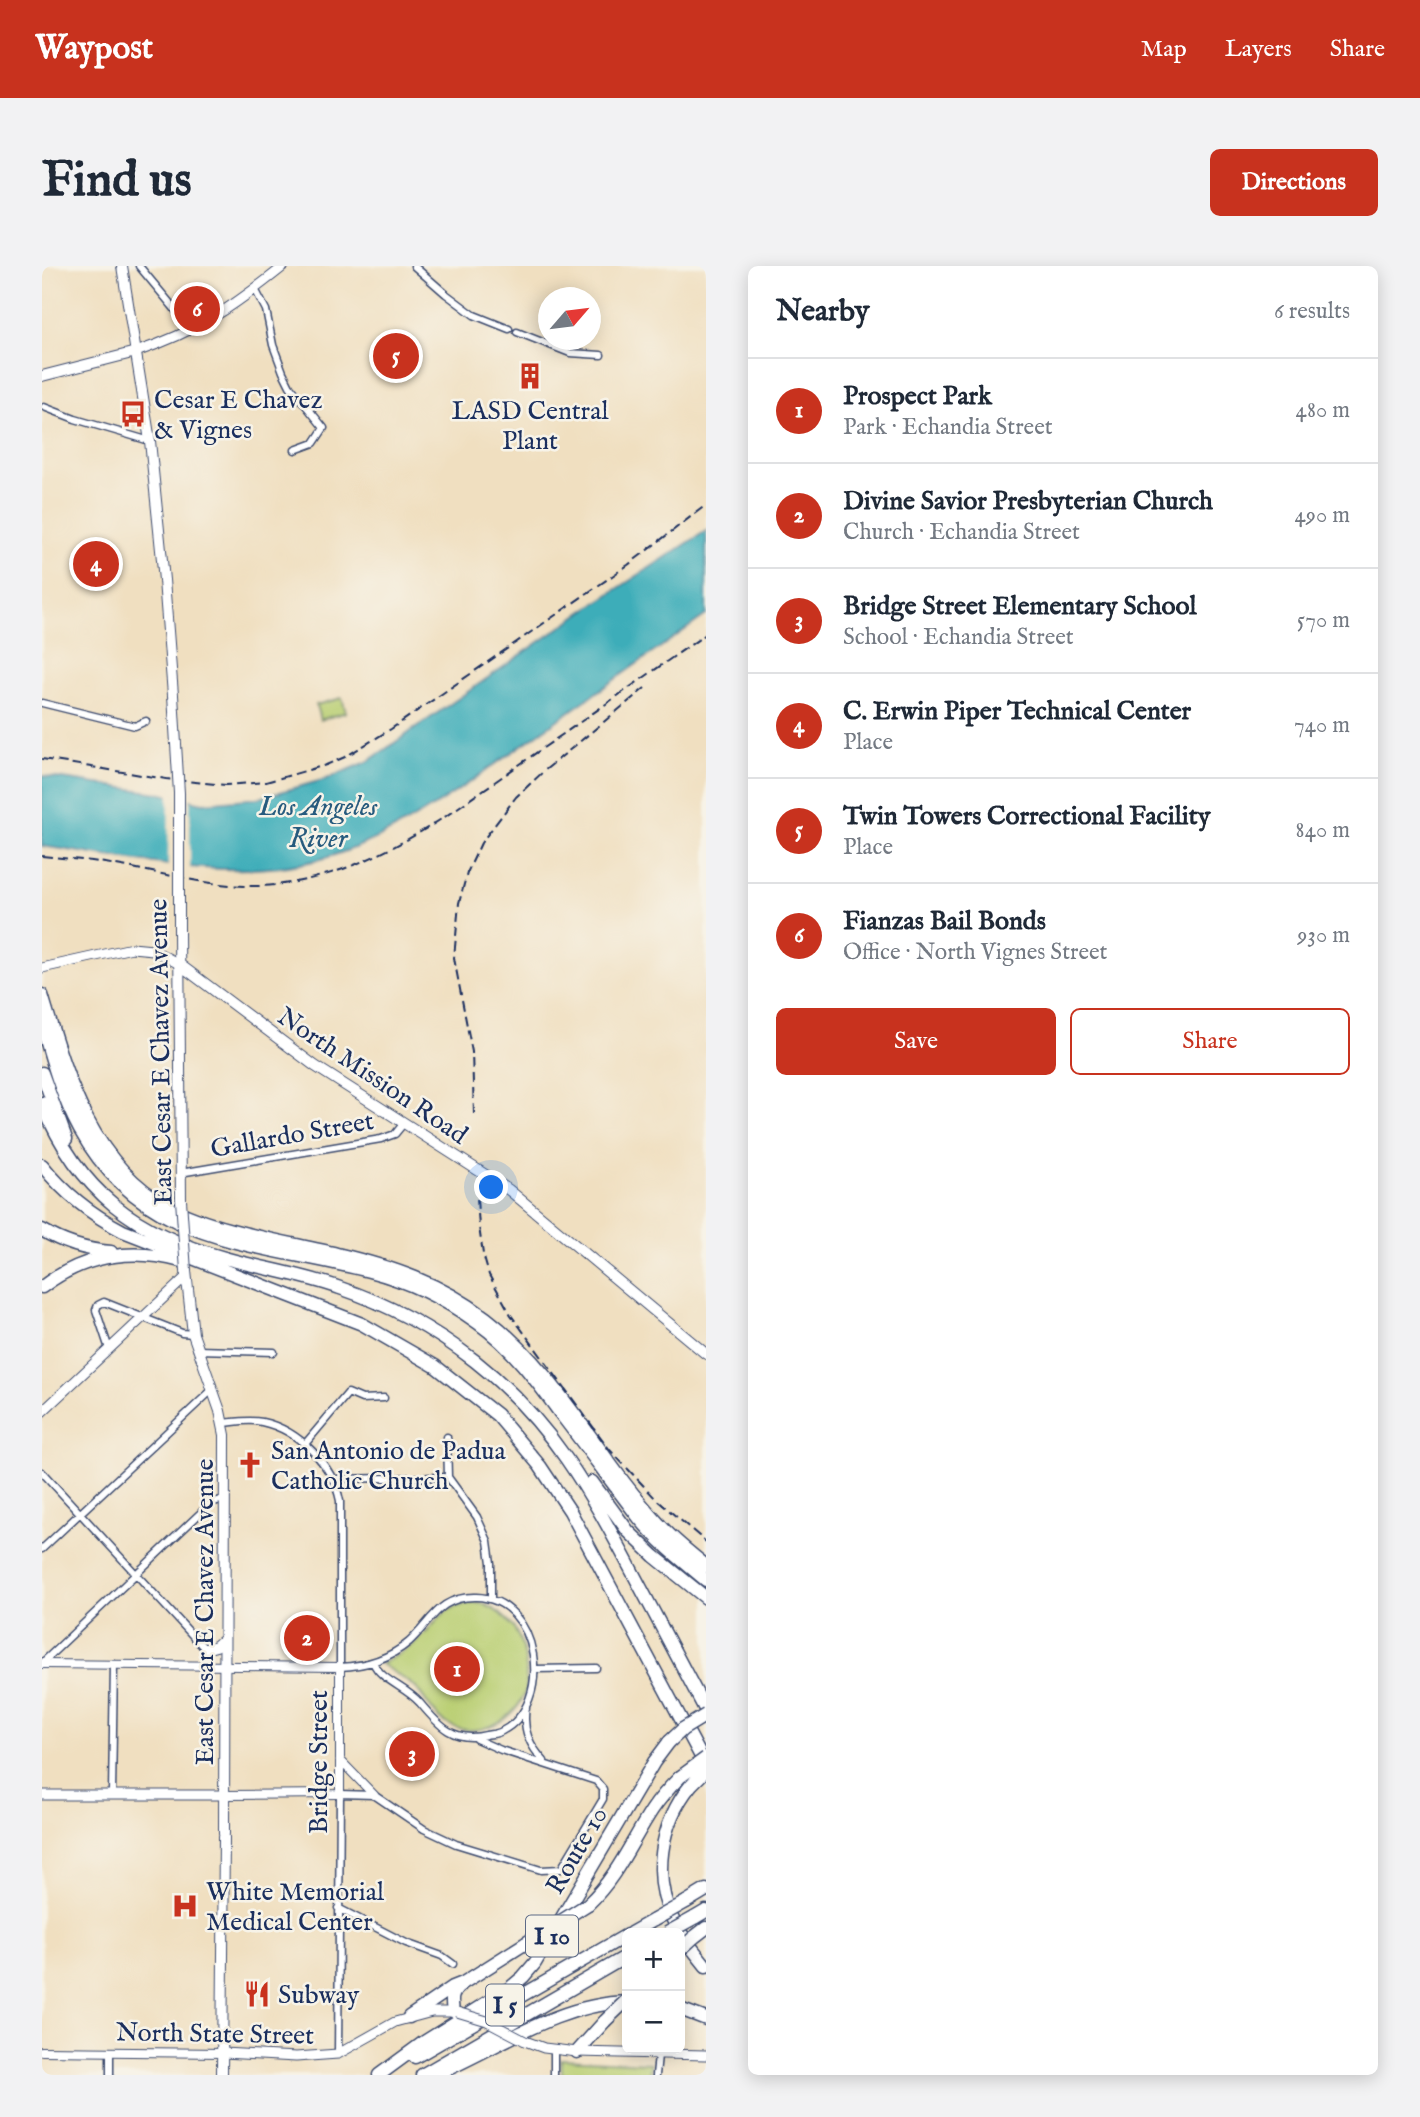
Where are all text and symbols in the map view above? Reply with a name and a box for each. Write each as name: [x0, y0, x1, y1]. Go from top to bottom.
text: Waypost: [35, 28, 153, 70]
text: Map: [1141, 34, 1187, 65]
text: Layers: [1225, 34, 1292, 65]
text: Share: [1330, 34, 1385, 65]
button: Directions: [1210, 149, 1378, 216]
text: Find us: [42, 151, 192, 213]
pin: 6: [174, 283, 220, 335]
north arrow: [538, 287, 601, 350]
text: Nearby: [776, 293, 869, 331]
text: 6 results: [1274, 297, 1350, 326]
pin: 5: [373, 330, 419, 382]
building icon: LASD Central Plant: [515, 361, 545, 391]
text: Prospect Park: [843, 380, 992, 413]
place label: Cesar E Chavez & Vignes: [154, 384, 323, 447]
place label: LASD Central Plant: [451, 395, 609, 458]
text: 1: [795, 396, 803, 425]
text: 480 m: [1296, 396, 1350, 425]
bus stop icon: Cesar E Chavez & Vignes: [118, 399, 148, 429]
text: Park · Echandia Street: [843, 413, 1053, 442]
text: Divine Savior Presbyterian Church: [843, 485, 1213, 518]
text: 2: [794, 501, 804, 530]
text: 490 m: [1295, 501, 1350, 530]
text: Church · Echandia Street: [843, 518, 1080, 547]
pin: 4: [73, 538, 119, 590]
text: Bridge Street Elementary School: [843, 590, 1197, 623]
text: 3: [795, 606, 803, 635]
text: 570 m: [1297, 606, 1350, 635]
text: School · Echandia Street: [843, 623, 1074, 652]
text: C. Erwin Piper Technical Center: [843, 695, 1191, 728]
text: 4: [793, 711, 805, 740]
text: 740 m: [1294, 711, 1350, 740]
text: Place: [843, 728, 893, 757]
water label: Los Angeles River: [258, 790, 378, 857]
text: Twin Towers Correctional Facility: [843, 800, 1210, 833]
text: 5: [795, 816, 803, 845]
text: 840 m: [1296, 816, 1350, 845]
text: Place: [843, 833, 893, 862]
street label: East Cesar E Chavez Avenue: [142, 898, 181, 1206]
text: Fianzas Bail Bonds: [843, 905, 1046, 938]
text: 6: [794, 921, 804, 950]
text: 930 m: [1297, 921, 1350, 950]
text: Office · North Vignes Street: [843, 938, 1108, 967]
street label: North Mission Road: [271, 1000, 474, 1152]
button: Save: [776, 1008, 1056, 1075]
button: Share: [1070, 1008, 1350, 1075]
street label: Gallardo Street: [208, 1105, 376, 1166]
your location: [474, 1170, 508, 1204]
place label: San Antonio de Padua Catholic Church: [271, 1435, 506, 1498]
church icon: San Antonio de Padua Catholic Church: [235, 1450, 265, 1480]
street label: East Cesar E Chavez Avenue: [189, 1459, 222, 1765]
pin: 2: [284, 1612, 330, 1664]
pin: 1: [434, 1643, 480, 1695]
street label: Bridge Street: [303, 1690, 336, 1834]
pin: 3: [389, 1728, 435, 1780]
street label: Route 10: [539, 1801, 616, 1901]
place label: White Memorial Medical Center: [206, 1876, 385, 1939]
hospital icon: White Memorial Medical Center: [170, 1891, 200, 1921]
road number: I 10: [526, 1916, 578, 1956]
map controls: [622, 1928, 685, 2054]
button: +: [622, 1928, 685, 1991]
restaurant icon: Subway: [242, 1979, 272, 2009]
place label: Subway: [278, 1979, 359, 2012]
road number: I 5: [486, 1984, 524, 2025]
button: −: [622, 1991, 685, 2054]
street label: North State Street: [116, 2016, 314, 2053]

